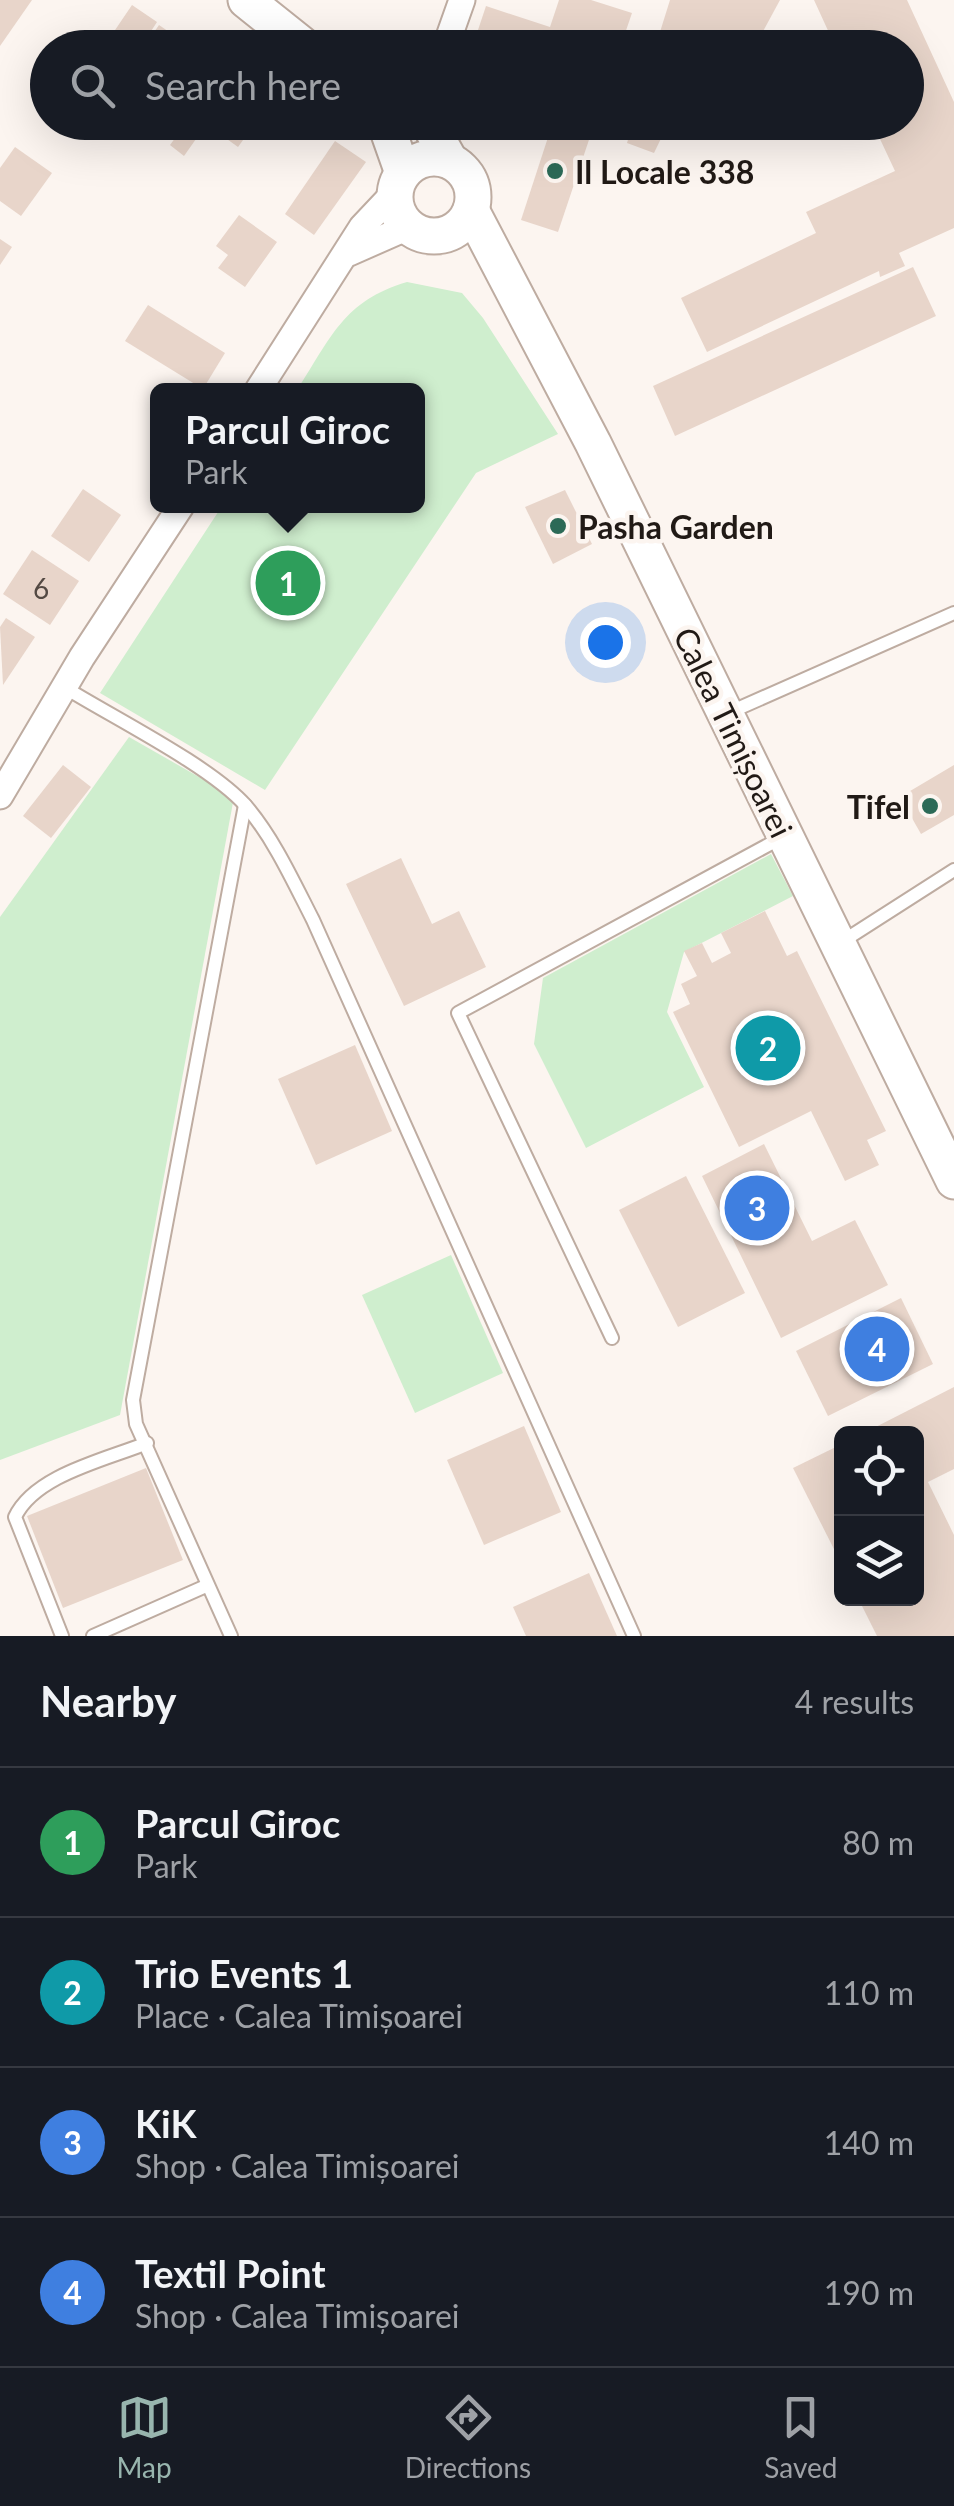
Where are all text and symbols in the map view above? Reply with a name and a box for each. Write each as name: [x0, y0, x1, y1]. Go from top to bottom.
search box: [30, 30, 924, 140]
icon: search: [65, 58, 120, 113]
text: Search here: [145, 62, 341, 108]
place label: Il Locale 338: [575, 152, 754, 191]
marker: Il Locale 338: [544, 160, 566, 182]
popup: [150, 383, 425, 513]
text: Parcul Giroc: [185, 406, 390, 452]
text: Park: [185, 452, 247, 491]
place label: Pasha Garden: [578, 507, 774, 546]
marker: Pasha Garden: [547, 515, 569, 537]
pin: 1: [256, 546, 320, 620]
house number: 6: [33, 571, 49, 605]
your location: [580, 617, 631, 668]
street label: Calea Timișoarei: [666, 621, 802, 843]
place label: Tifel: [847, 787, 910, 826]
marker: Tifel: [919, 795, 941, 817]
pin: 2: [736, 1010, 800, 1086]
pin: 3: [724, 1170, 790, 1246]
pin: 4: [844, 1312, 910, 1386]
map controls: [834, 1426, 924, 1606]
button: locate: [834, 1426, 924, 1516]
button: layers: [834, 1516, 924, 1606]
text: Nearby: [40, 1676, 177, 1726]
text: 4 results: [795, 1682, 914, 1721]
text: Parcul Giroc: [135, 1800, 340, 1846]
text: 1: [63, 1823, 82, 1862]
text: 80 m: [842, 1823, 914, 1862]
text: Park: [135, 1846, 198, 1885]
text: Trio Events 1: [135, 1950, 353, 1996]
text: 2: [63, 1973, 82, 2012]
text: 110 m: [824, 1973, 914, 2012]
text: Place · Calea Timișoarei: [135, 1996, 463, 2035]
text: KiK: [135, 2100, 196, 2146]
text: 3: [63, 2123, 82, 2162]
text: 140 m: [824, 2123, 914, 2162]
text: Shop · Calea Timișoarei: [135, 2146, 460, 2185]
text: Textil Point: [135, 2250, 326, 2296]
text: 4: [63, 2273, 82, 2312]
text: 190 m: [824, 2273, 914, 2312]
text: Shop · Calea Timișoarei: [135, 2296, 460, 2335]
tab: Map: [117, 2390, 172, 2484]
tab: Directions: [405, 2390, 531, 2484]
tab: Saved: [764, 2390, 837, 2484]

